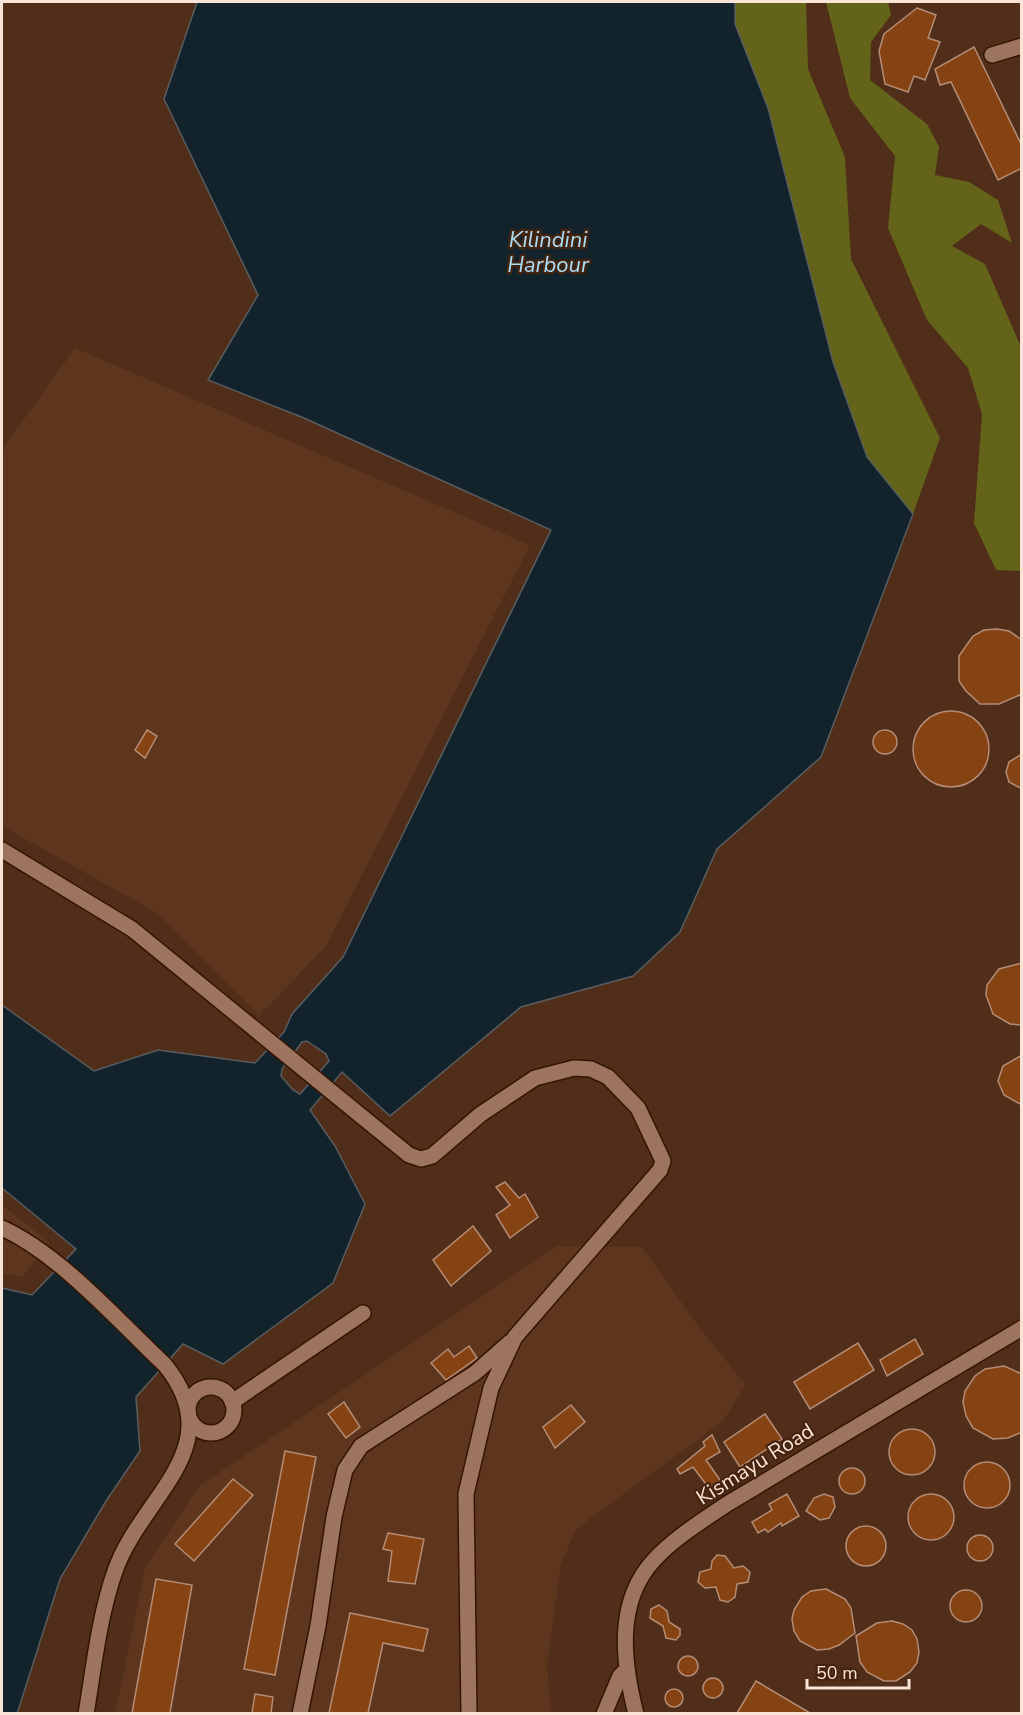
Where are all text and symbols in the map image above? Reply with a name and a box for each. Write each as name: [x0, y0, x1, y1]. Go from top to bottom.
water label: Kilindini Harbour: [507, 225, 590, 280]
street label: Kismayu Road: [691, 1417, 819, 1511]
scale bar: [807, 1652, 909, 1690]
text: 50 m: [816, 1661, 858, 1685]

